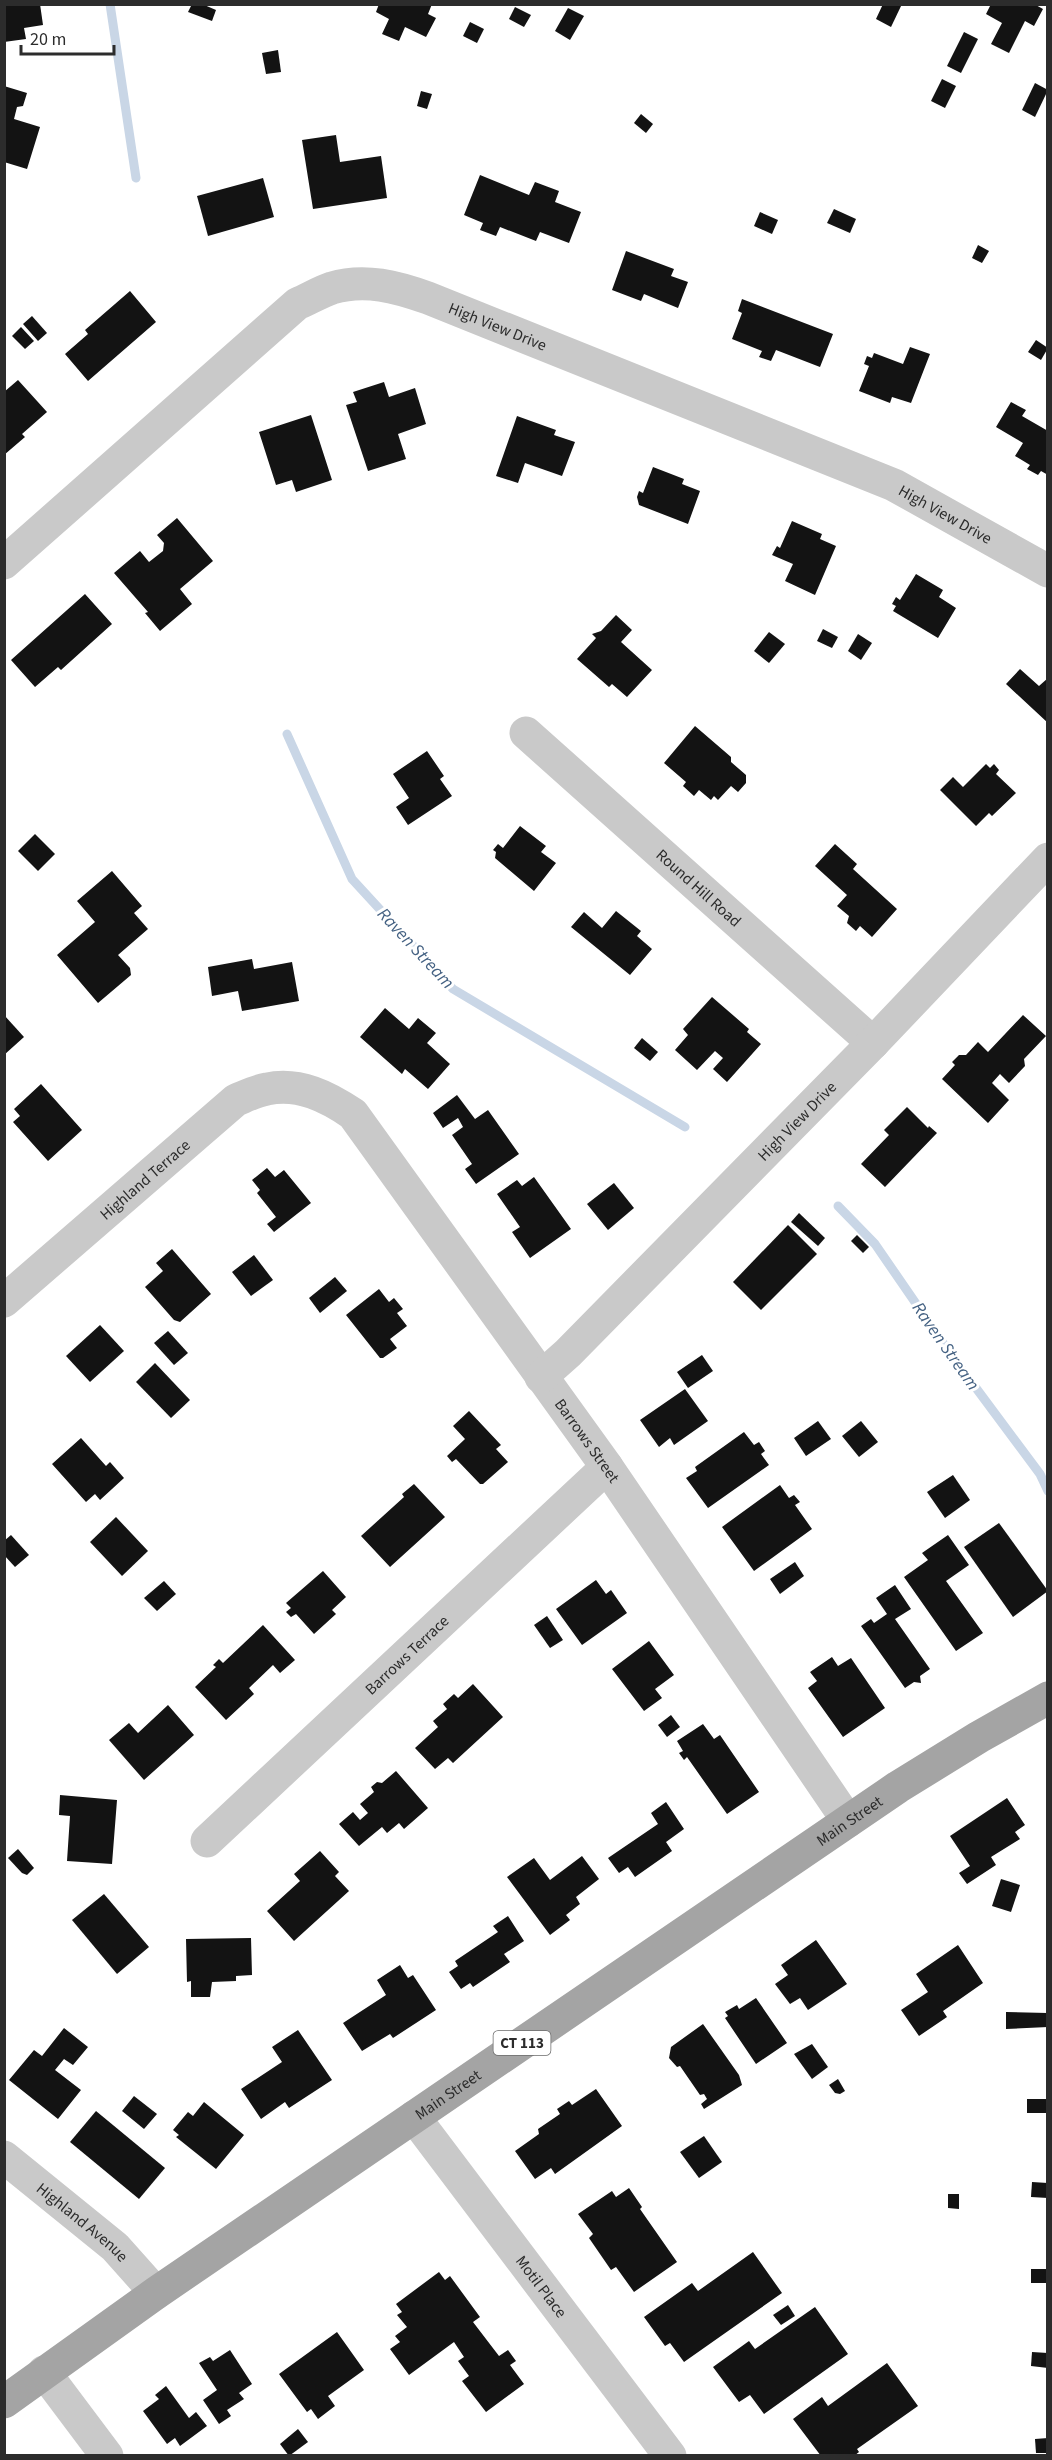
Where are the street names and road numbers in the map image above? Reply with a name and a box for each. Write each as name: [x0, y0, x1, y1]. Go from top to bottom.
street label: High View Drive: [445, 297, 550, 357]
street label: High View Drive: [894, 480, 996, 550]
street label: Round Hill Road: [651, 844, 746, 932]
street label: High View Drive: [753, 1077, 842, 1166]
street label: Highland Terrace: [95, 1134, 195, 1225]
street label: Barrows Street: [549, 1394, 625, 1488]
street label: Barrows Terrace: [360, 1610, 454, 1700]
street label: Main Street: [812, 1790, 888, 1852]
road number: CT 113: [494, 2031, 550, 2055]
street label: Main Street: [411, 2064, 486, 2125]
street label: Highland Avenue: [32, 2178, 133, 2267]
street label: Motil Place: [510, 2251, 572, 2323]

